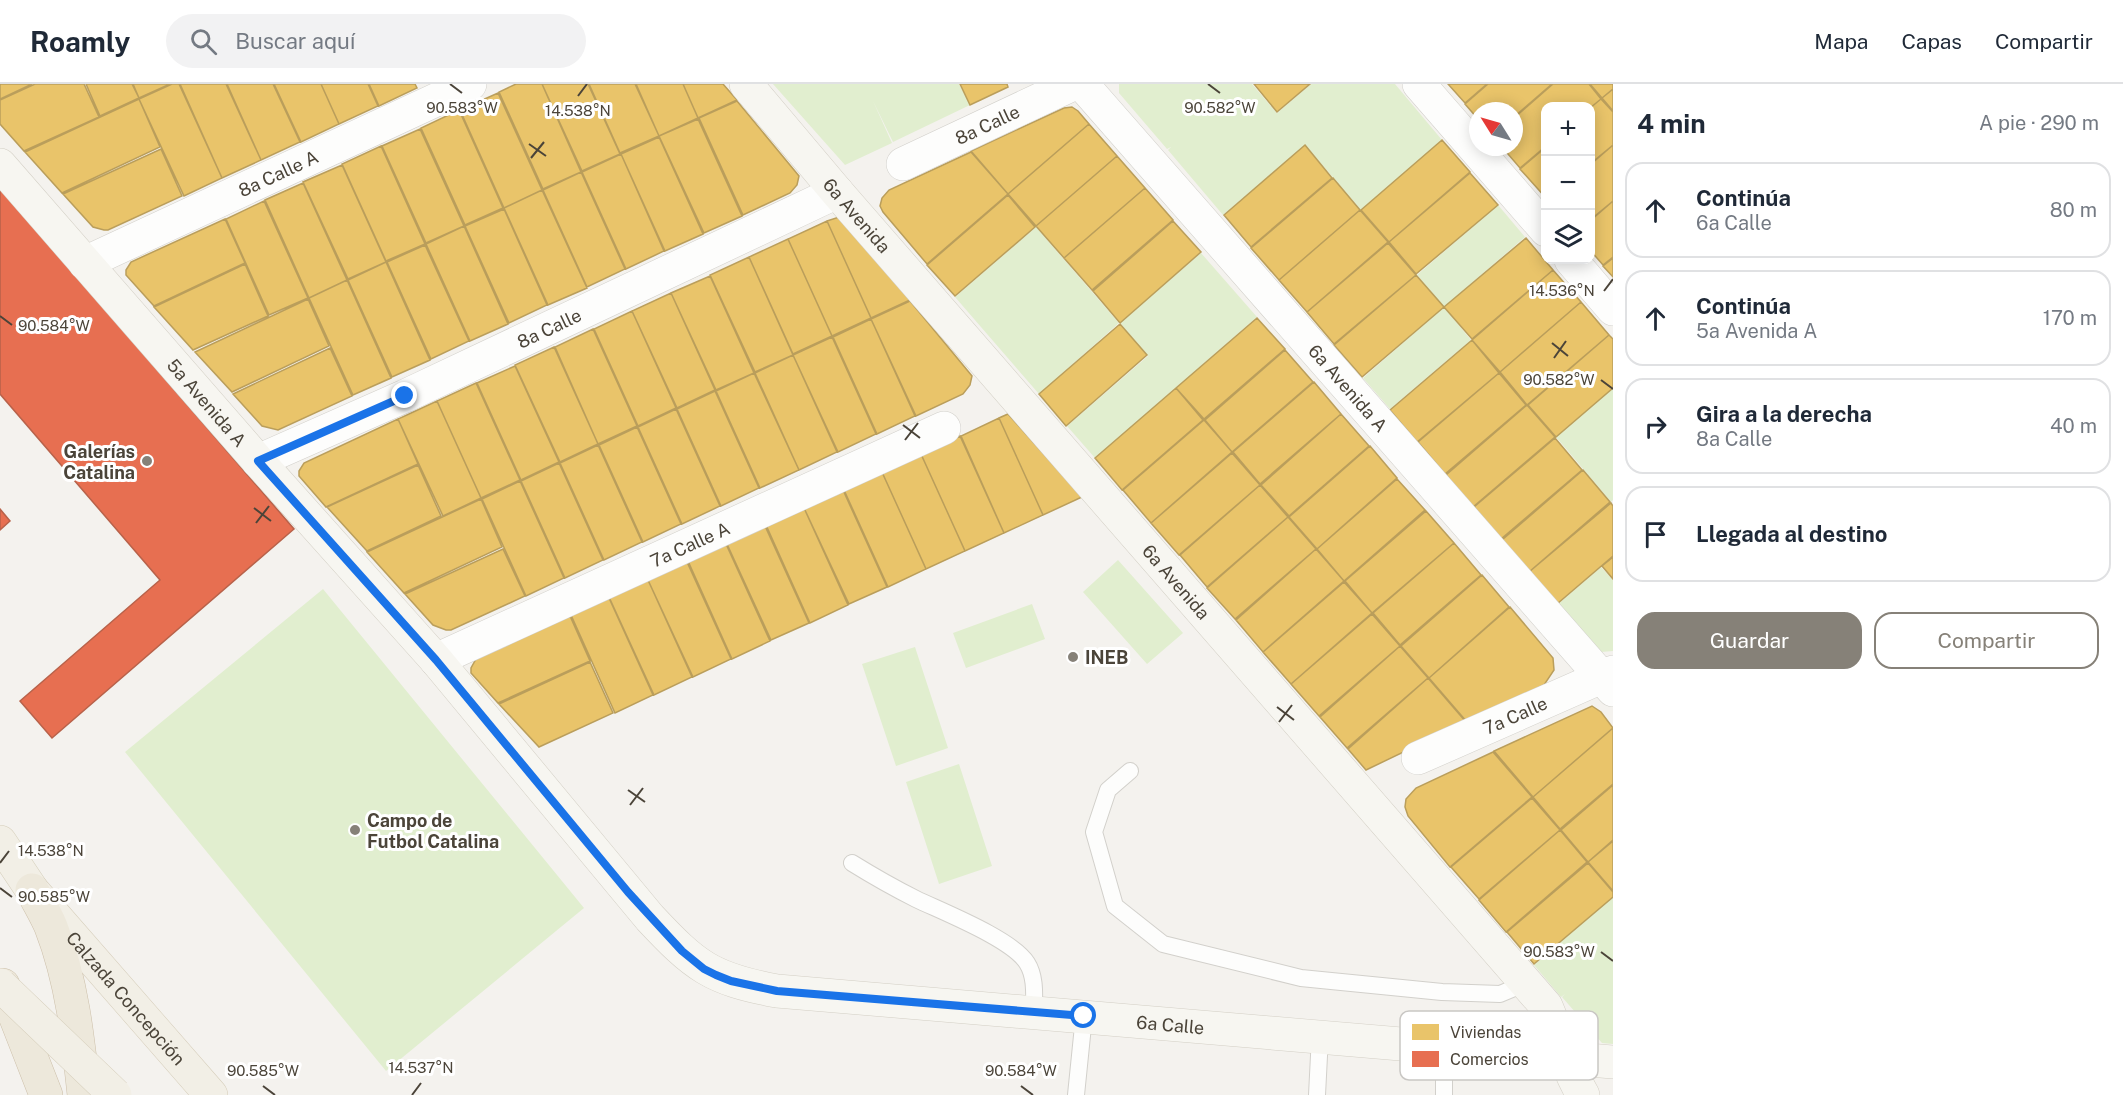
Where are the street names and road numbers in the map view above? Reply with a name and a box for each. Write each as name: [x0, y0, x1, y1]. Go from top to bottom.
street label: 8a Calle: [952, 100, 1023, 149]
street label: 8a Calle A: [235, 146, 322, 201]
street label: 6a Avenida: [819, 174, 895, 257]
street label: 8a Calle: [513, 304, 585, 352]
street label: 6a Avenida A: [1304, 340, 1392, 436]
street label: 5a Avenida A: [163, 354, 251, 451]
street label: 7a Calle A: [647, 517, 733, 571]
street label: 6a Avenida: [1138, 540, 1215, 623]
street label: 7a Calle: [1480, 692, 1550, 739]
street label: Calzada Concepción: [62, 927, 190, 1069]
street label: 6a Calle: [1135, 1011, 1205, 1038]

